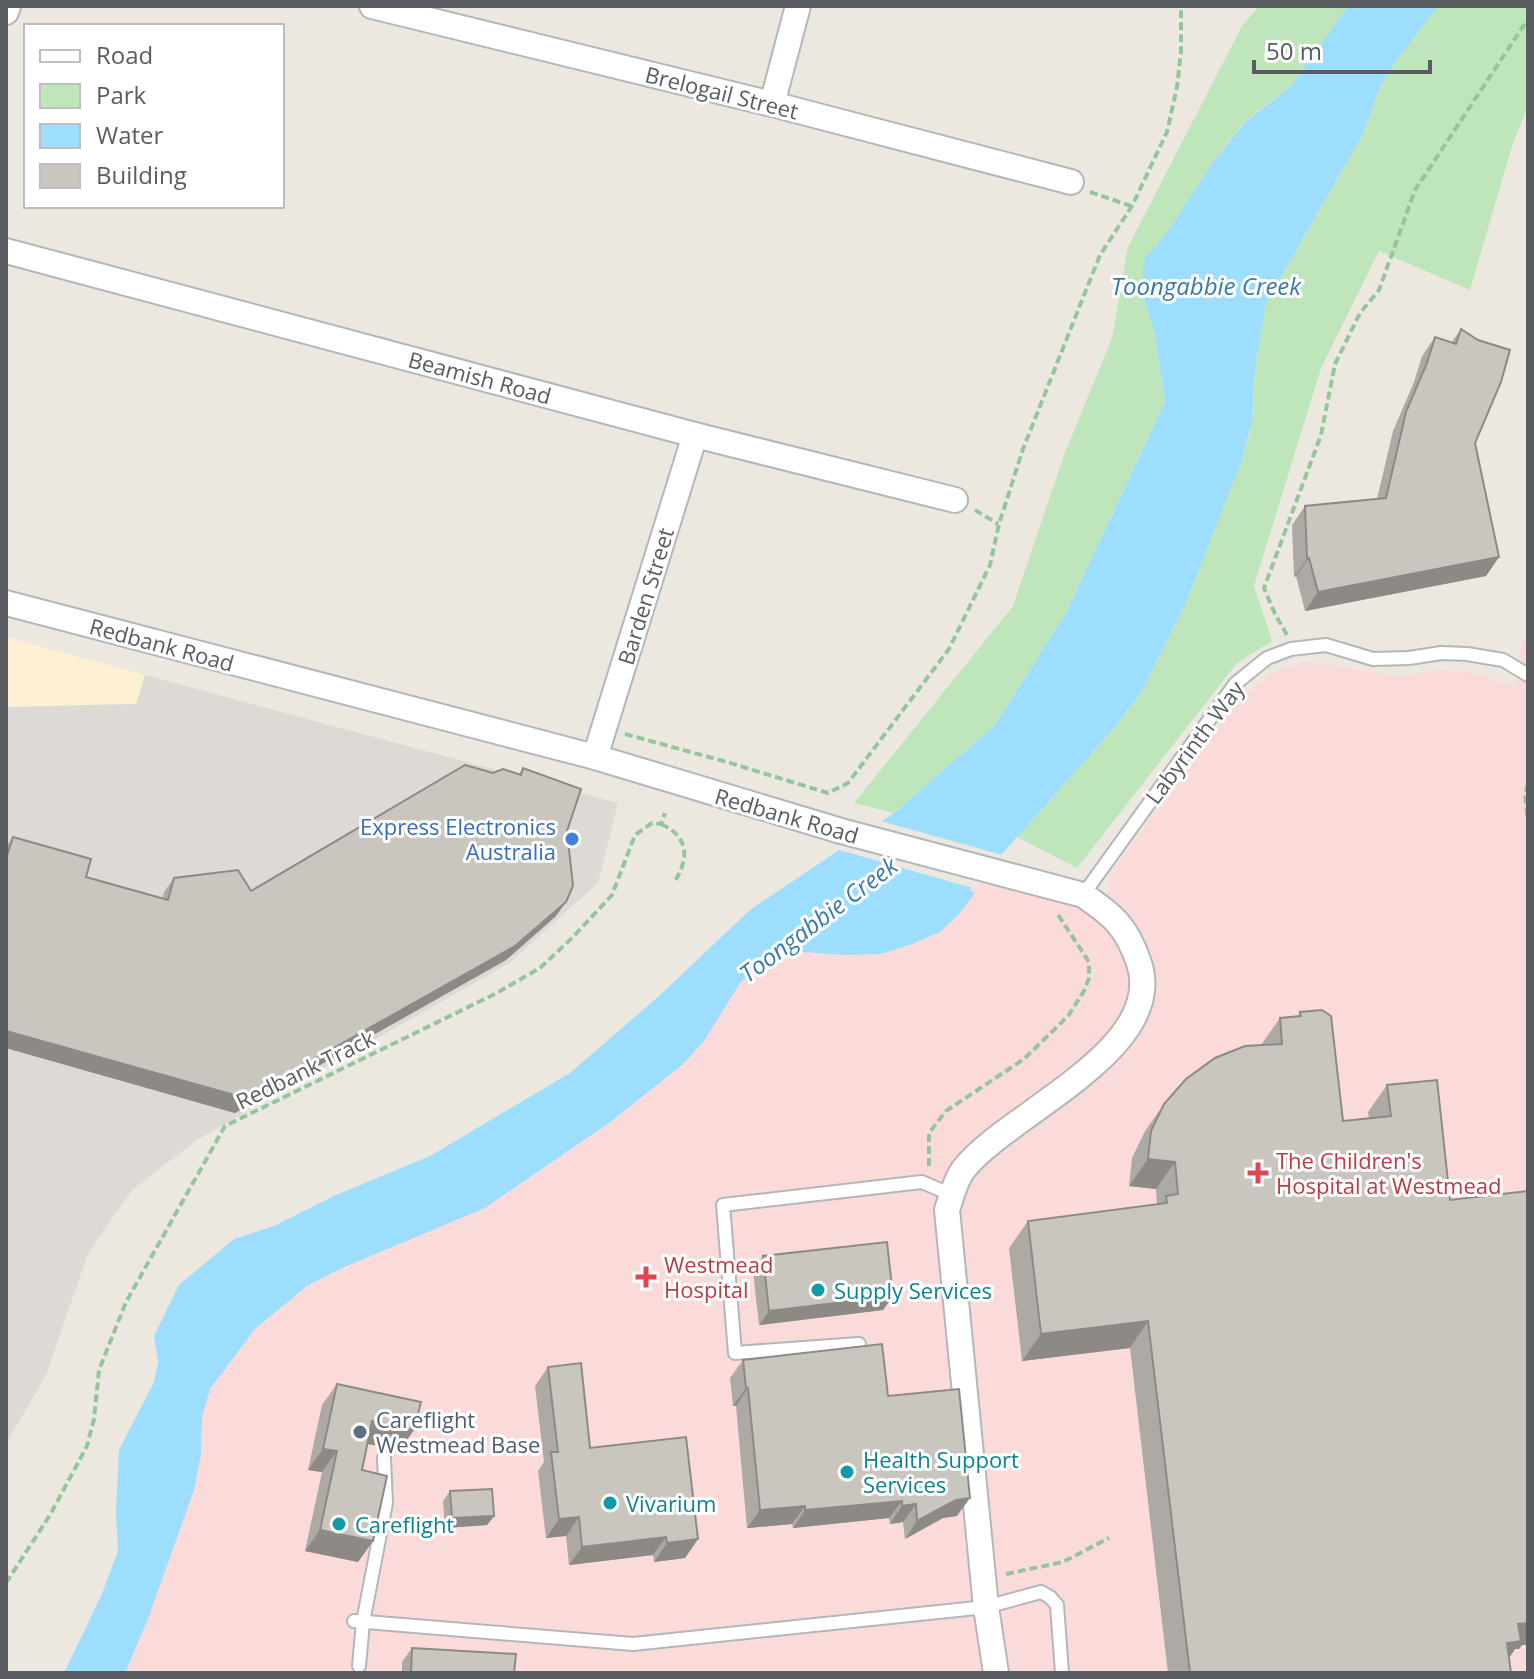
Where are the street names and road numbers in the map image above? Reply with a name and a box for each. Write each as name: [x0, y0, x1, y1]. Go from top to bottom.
street label: Brelogail Street: [642, 58, 802, 126]
street label: Beamish Road: [405, 344, 555, 410]
street label: Barden Street: [610, 524, 680, 668]
street label: Redbank Road: [86, 610, 238, 678]
street label: Labyrinth Way: [1138, 674, 1251, 810]
street label: Redbank Road: [712, 780, 862, 850]
street label: Redbank Track: [230, 1022, 380, 1116]

